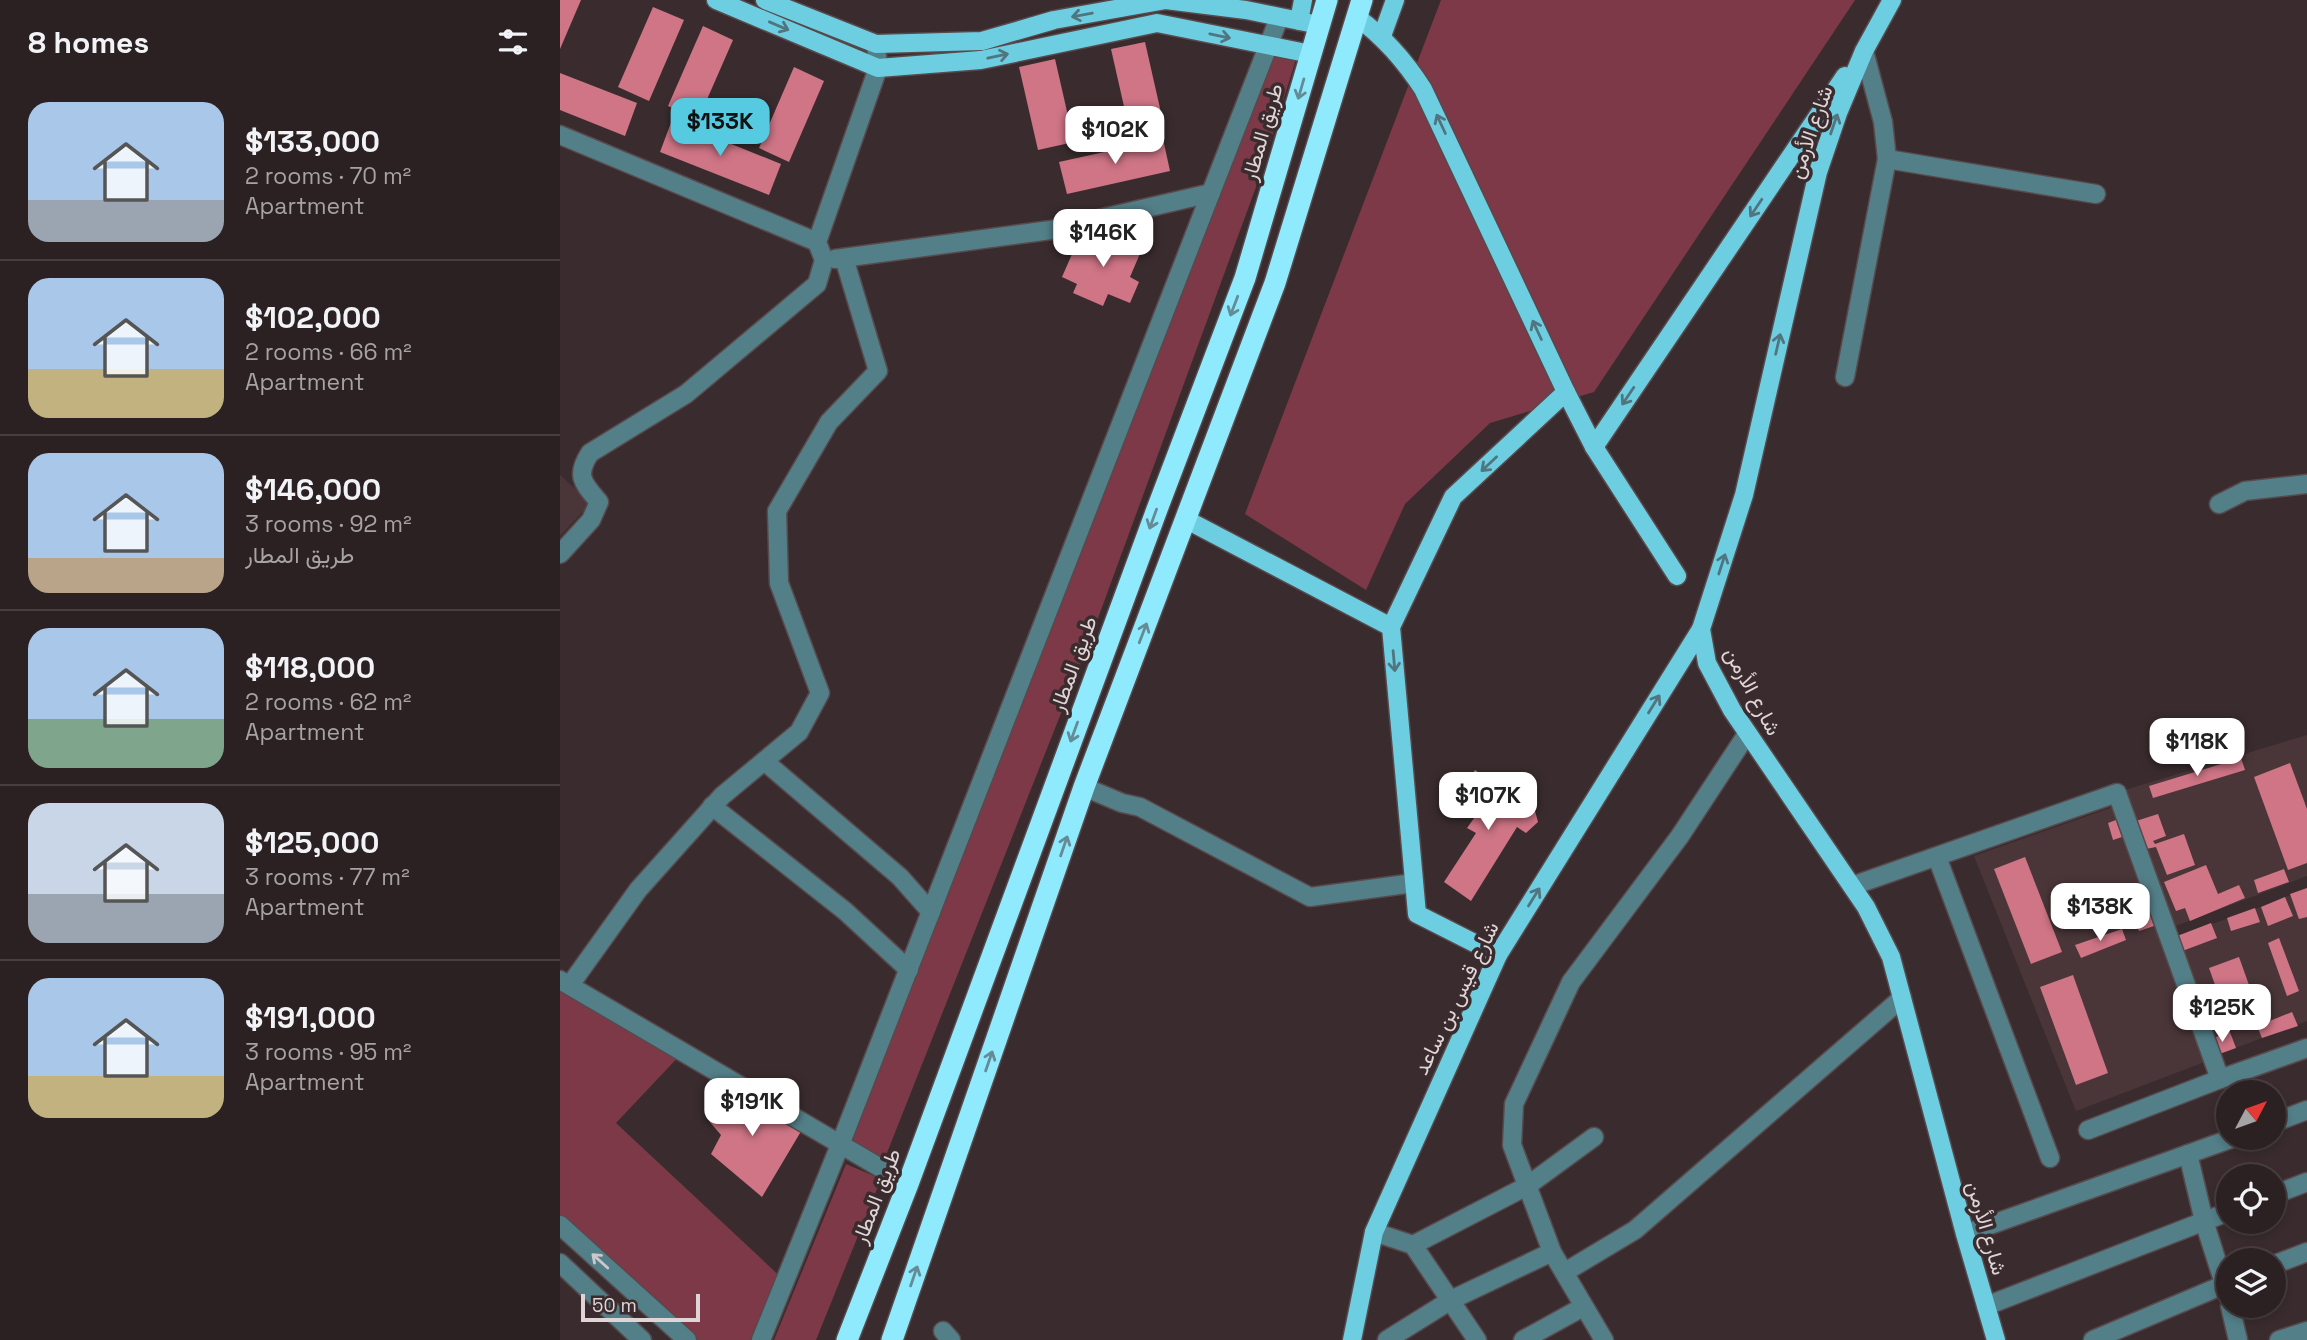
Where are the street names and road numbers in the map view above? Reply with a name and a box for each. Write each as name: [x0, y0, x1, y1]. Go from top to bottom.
street label: طريق المطار: [1235, 80, 1289, 185]
street label: شارع الأرمن: [1782, 82, 1839, 182]
street label: طريق المطار: [1043, 613, 1103, 716]
street label: شارع الأرمن: [1718, 642, 1788, 740]
street label: شارع قيس بن ساعد: [1407, 917, 1506, 1079]
street label: طريق المطار: [845, 1145, 906, 1248]
street label: شارع الأرمن: [1960, 1178, 2013, 1278]

